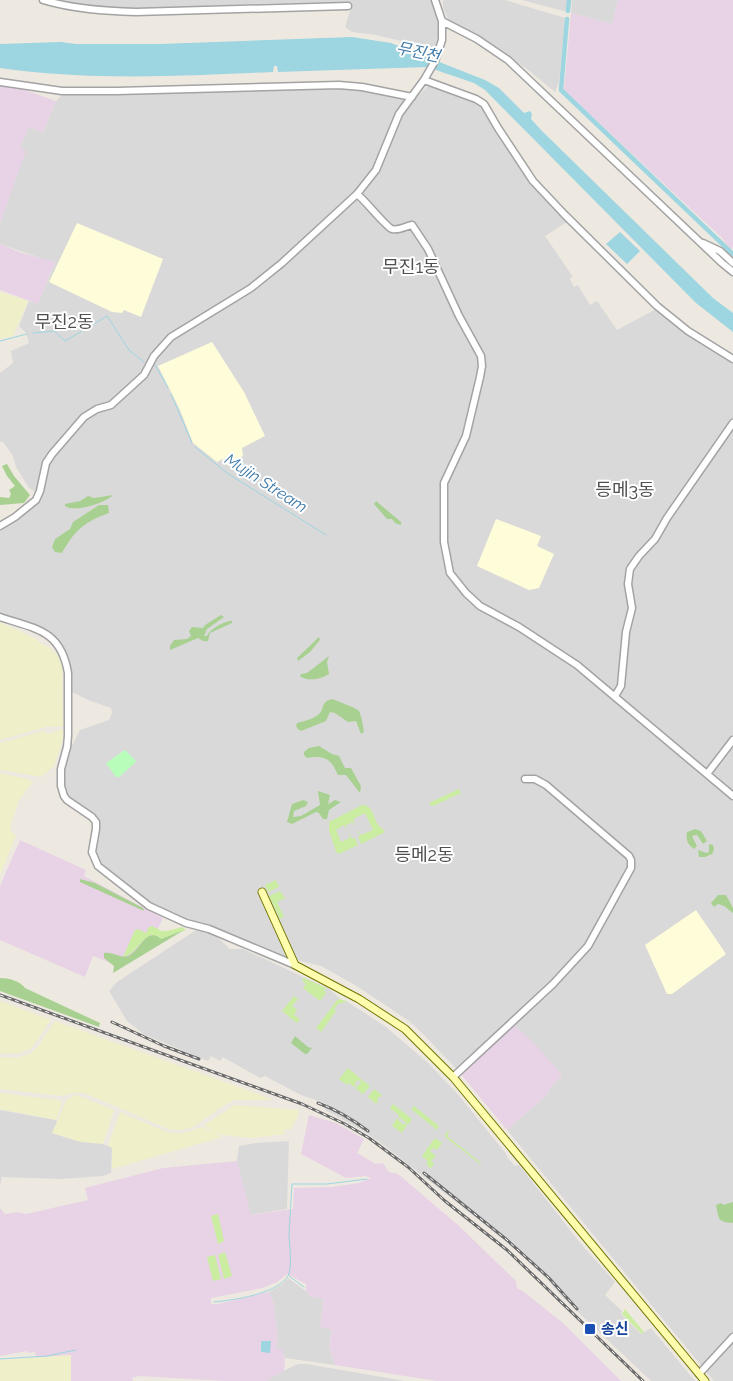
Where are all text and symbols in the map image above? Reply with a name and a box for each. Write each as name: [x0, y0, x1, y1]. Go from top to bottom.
water label: 무진천: [394, 38, 444, 66]
district label: 무진1동: [382, 256, 440, 277]
district label: 무진2동: [34, 311, 94, 332]
water label: Mujin Stream: [221, 449, 311, 517]
district label: 등메3동: [595, 479, 655, 500]
district label: 등메2동: [394, 844, 454, 865]
place label: 송신: [601, 1320, 629, 1338]
marker: 송신: [583, 1322, 597, 1336]

